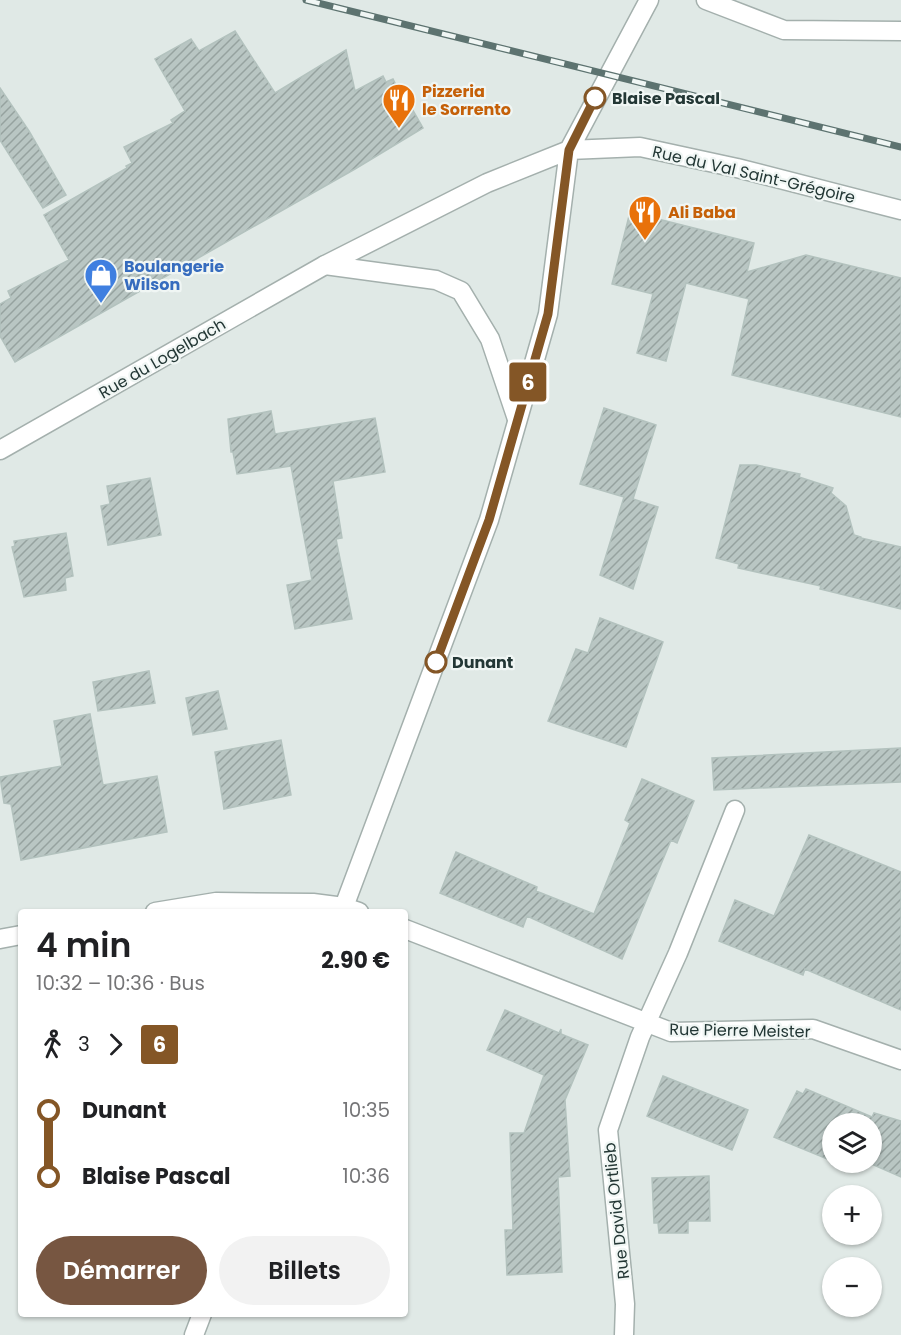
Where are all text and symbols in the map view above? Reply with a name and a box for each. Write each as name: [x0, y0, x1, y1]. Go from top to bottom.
place label: Pizzeria le Sorrento: [422, 80, 511, 121]
restaurant icon: Pizzeria le Sorrento: [381, 82, 417, 129]
marker: Blaise Pascal: [584, 87, 606, 109]
place label: Blaise Pascal: [612, 87, 720, 110]
street label: Rue du Val Saint-Grégoire: [650, 140, 858, 209]
restaurant icon: Ali Baba: [627, 194, 663, 241]
place label: Ali Baba: [668, 201, 736, 224]
place label: Boulangerie Wilson: [124, 255, 224, 296]
shop icon: Boulangerie Wilson: [83, 257, 119, 304]
street label: Rue du Logelbach: [95, 313, 230, 404]
line badge: 6: [508, 362, 548, 401]
text: 6: [521, 368, 535, 397]
marker: Dunant: [425, 651, 447, 673]
place label: Dunant: [452, 651, 513, 674]
text: 4 min: [36, 922, 131, 969]
text: 2.90 €: [321, 945, 390, 976]
text: 10:32 – 10:36 · Bus: [36, 969, 205, 997]
street label: Rue Pierre Meister: [669, 1018, 811, 1043]
icon: walk: [36, 1028, 69, 1061]
icon: forward: [99, 1028, 132, 1061]
text: 3: [78, 1030, 90, 1058]
text: 6: [153, 1030, 166, 1059]
text: Dunant: [82, 1095, 166, 1126]
text: 10:35: [342, 1096, 390, 1124]
map controls: [822, 1113, 882, 1317]
button: layers: [822, 1113, 882, 1173]
street label: Rue David Ortlieb: [598, 1141, 635, 1280]
text: Blaise Pascal: [82, 1161, 231, 1192]
text: 10:36: [342, 1162, 390, 1190]
button: +: [822, 1185, 882, 1245]
button: Démarrer: [36, 1236, 207, 1305]
button: Billets: [219, 1236, 390, 1305]
button: −: [822, 1257, 882, 1317]

